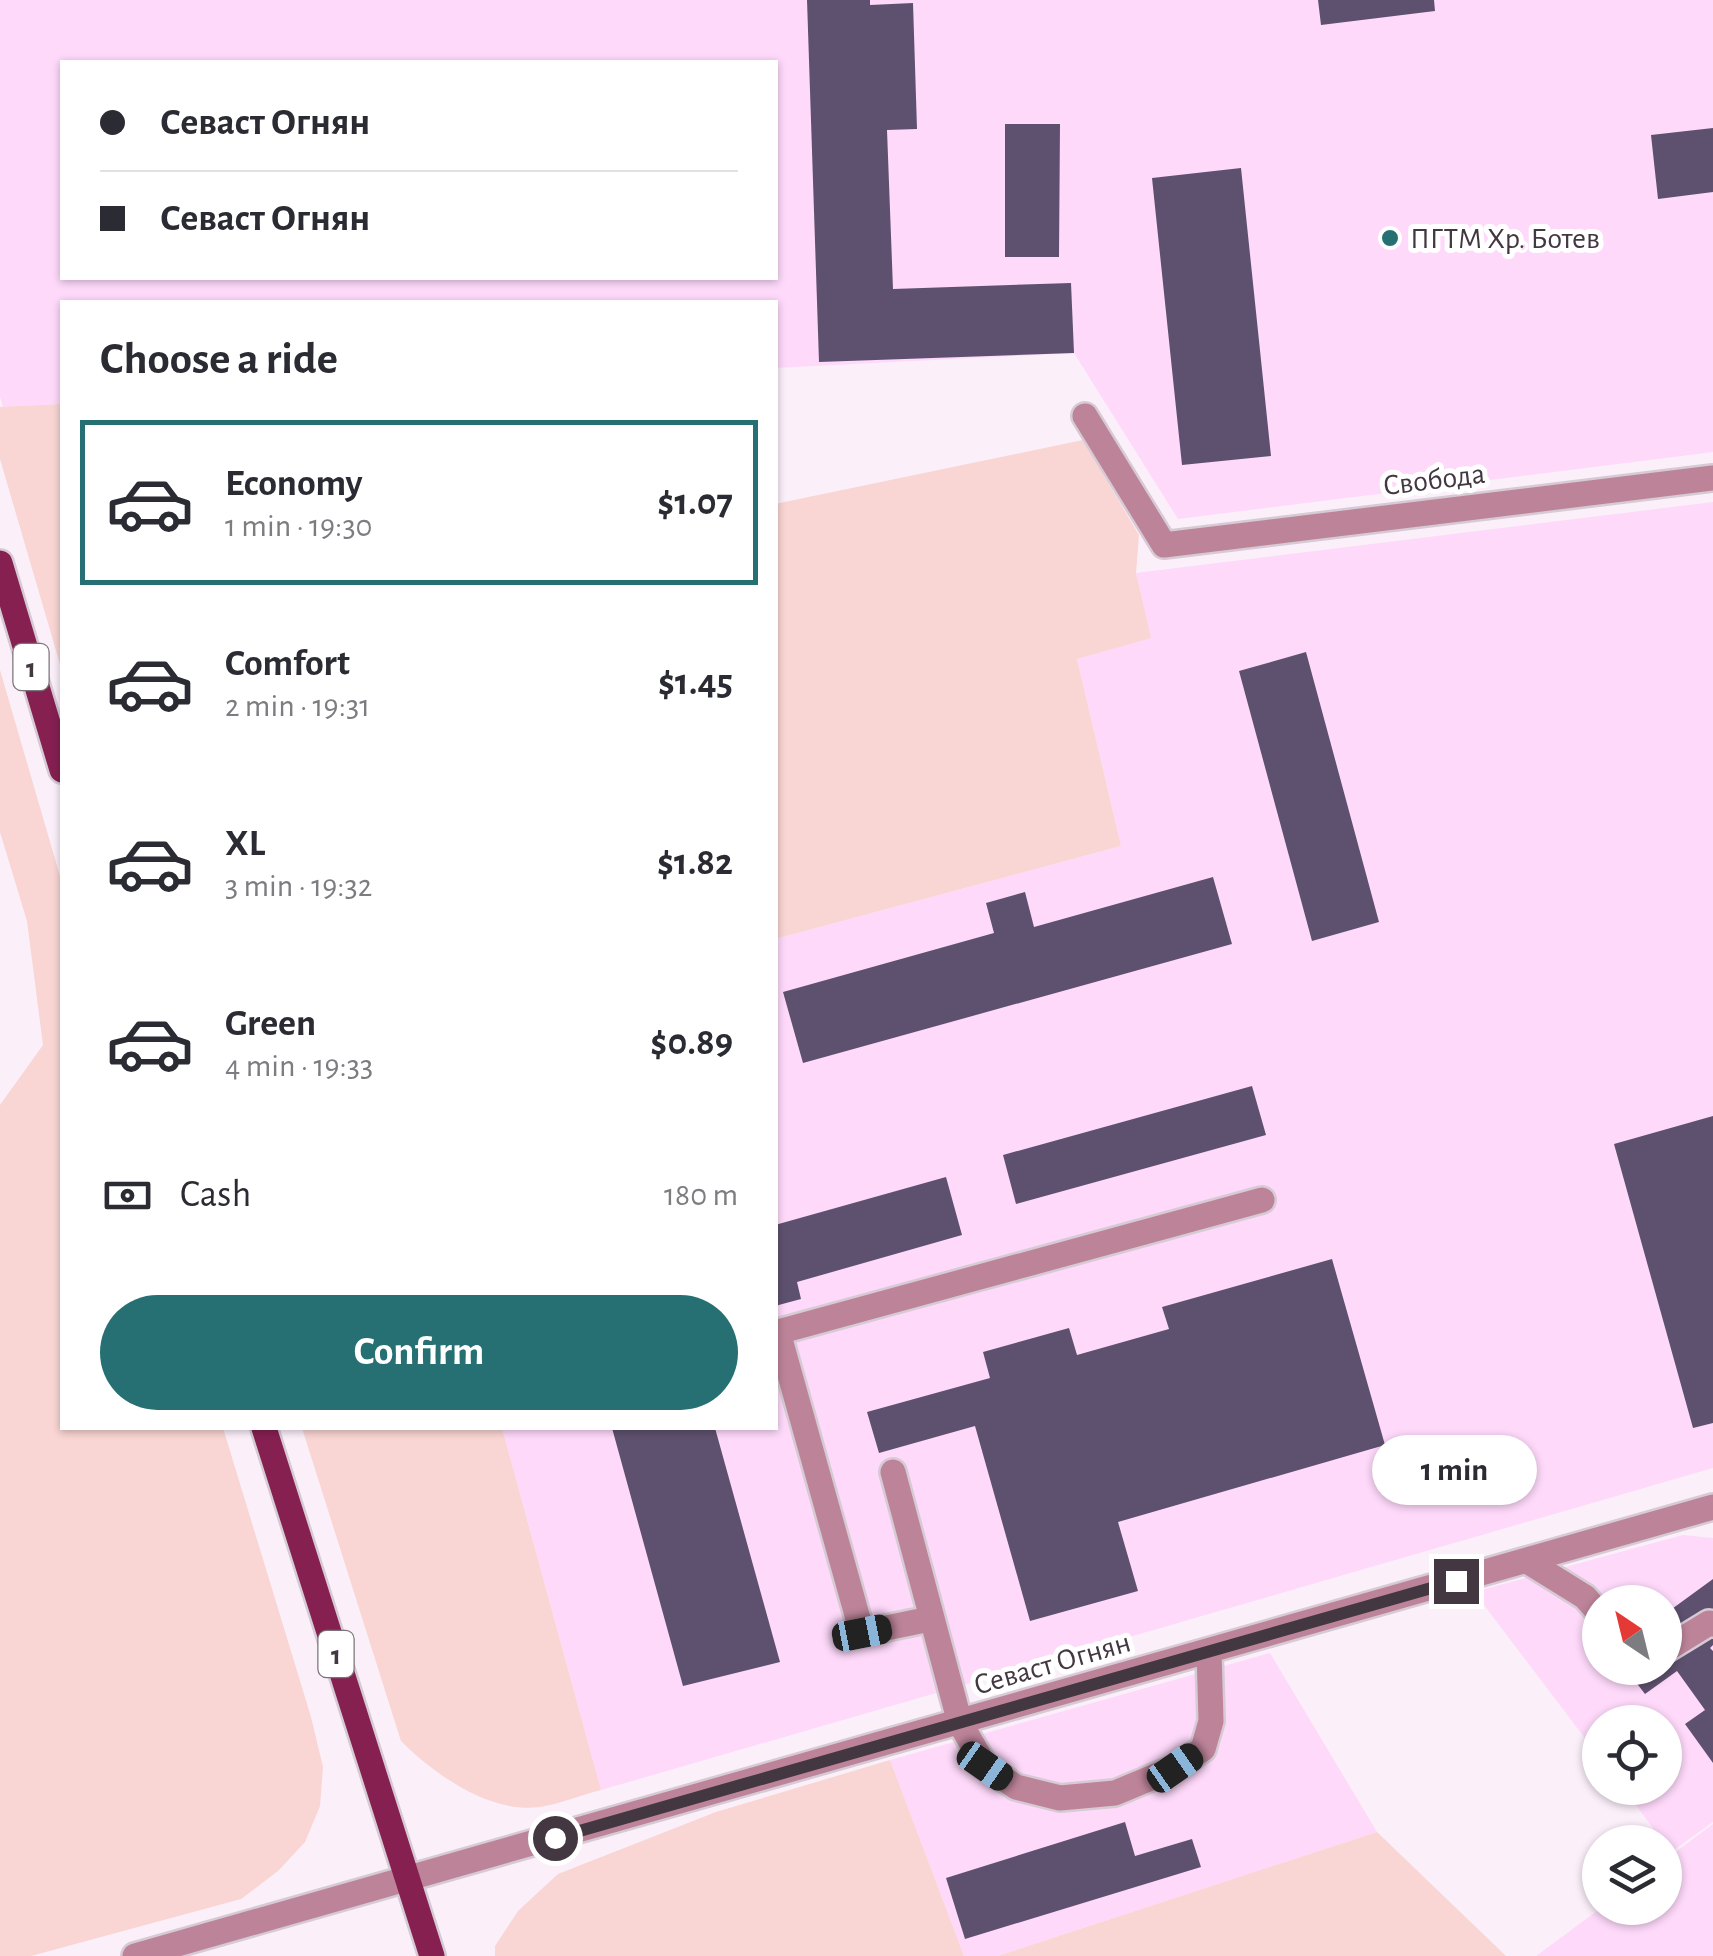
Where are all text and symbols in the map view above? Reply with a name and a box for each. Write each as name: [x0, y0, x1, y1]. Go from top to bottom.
text: Севаст Огнян: [160, 104, 370, 142]
text: Севаст Огнян: [160, 200, 370, 238]
place label: ПГТМ Хр. Ботев: [1410, 224, 1600, 254]
marker: ПГТМ Хр. Ботев: [1379, 227, 1401, 249]
text: Choose a ride: [100, 337, 338, 382]
icon: car: [105, 458, 195, 548]
street label: Свобода: [1381, 459, 1487, 501]
text: Economy: [225, 465, 363, 503]
text: $1.07: [657, 484, 733, 522]
text: 1 min · 19:30: [225, 510, 373, 542]
icon: car: [105, 638, 195, 728]
road number: 1: [14, 644, 48, 690]
text: Comfort: [225, 645, 350, 683]
text: $1.45: [658, 664, 733, 702]
text: 2 min · 19:31: [225, 690, 370, 722]
icon: car: [105, 818, 195, 908]
text: XL: [225, 825, 265, 863]
text: $1.82: [657, 844, 733, 882]
text: 3 min · 19:32: [225, 870, 372, 902]
icon: car: [105, 998, 195, 1088]
text: Green: [225, 1005, 316, 1043]
text: $0.89: [650, 1024, 733, 1062]
text: 4 min · 19:33: [225, 1050, 373, 1082]
icon: cash: [100, 1168, 155, 1223]
text: Cash: [180, 1176, 251, 1214]
text: 180 m: [664, 1179, 738, 1211]
button: Confirm: [100, 1295, 738, 1410]
callout: 1 min: [1374, 1436, 1538, 1506]
text: 1 min: [1421, 1454, 1488, 1486]
route end: [1434, 1559, 1479, 1604]
north arrow: [1582, 1585, 1682, 1685]
map controls: [1582, 1585, 1682, 1925]
car: [830, 1613, 894, 1653]
street label: Севаст Огнян: [970, 1627, 1134, 1701]
road number: 1: [318, 1631, 354, 1677]
button: locate: [1582, 1705, 1682, 1805]
car: [952, 1737, 1018, 1795]
car: [1142, 1739, 1208, 1797]
route start: [533, 1816, 578, 1861]
button: layers: [1582, 1825, 1682, 1925]

